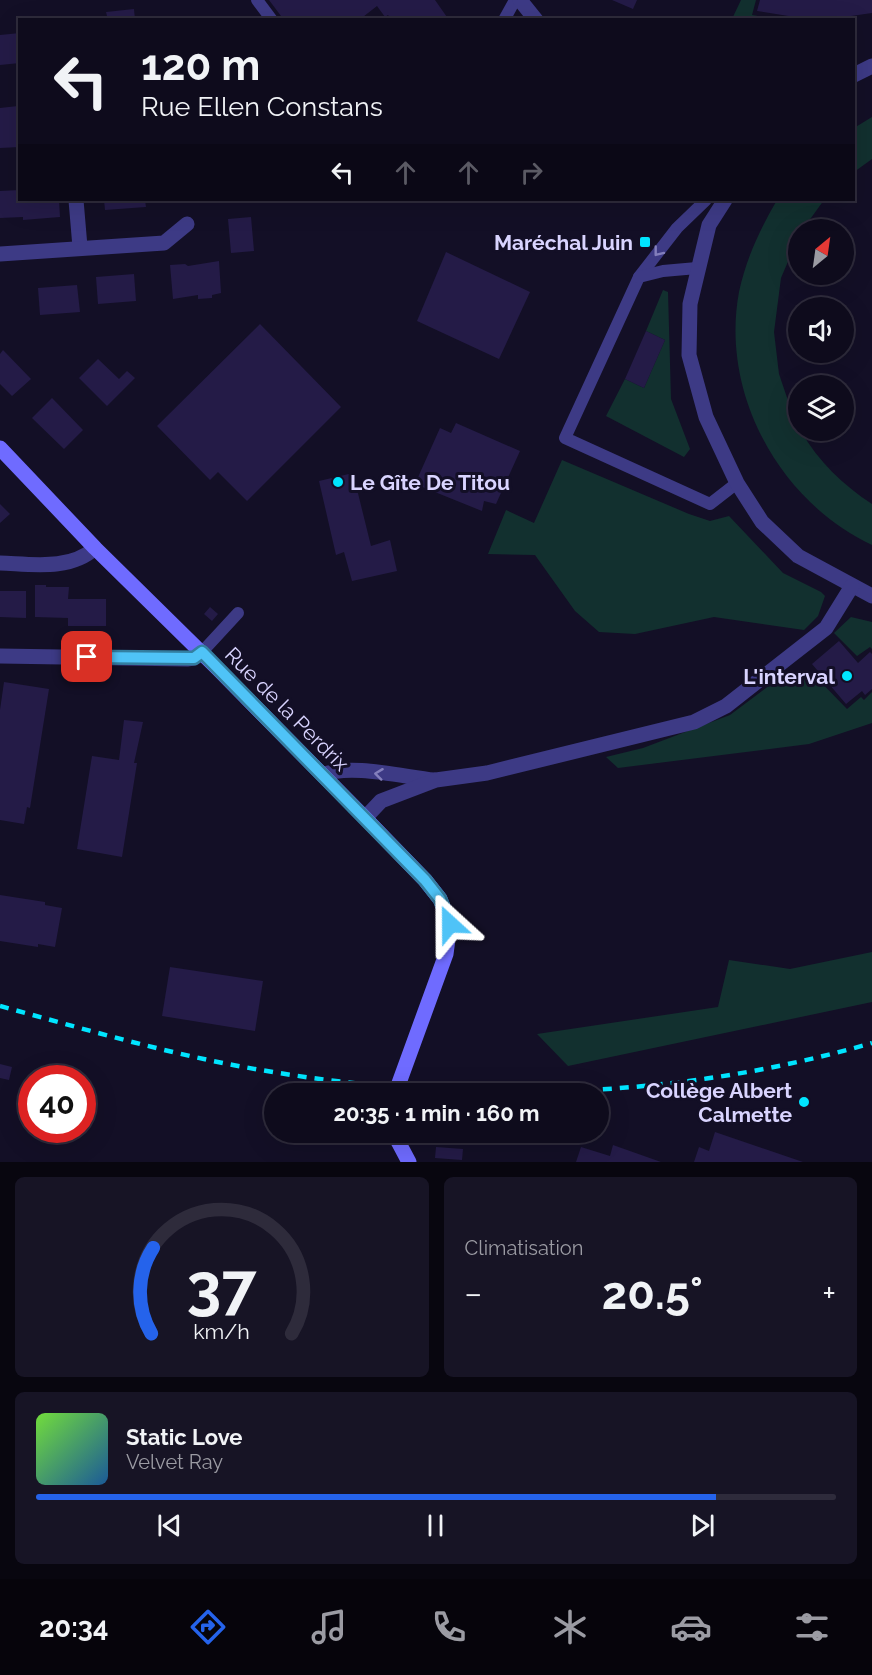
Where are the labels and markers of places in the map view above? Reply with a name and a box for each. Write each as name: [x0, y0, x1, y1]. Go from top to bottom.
place label: Maréchal Juin: [494, 230, 633, 255]
marker: Maréchal Juin: [638, 235, 652, 249]
place label: Le Gîte De Titou: [350, 470, 510, 495]
marker: Le Gîte De Titou: [331, 475, 345, 489]
pin: [61, 631, 112, 682]
place label: L'interval: [743, 664, 835, 689]
marker: L'interval: [840, 669, 854, 683]
place label: Collège Albert Calmette: [646, 1078, 792, 1127]
marker: Collège Albert Calmette: [797, 1095, 811, 1109]

